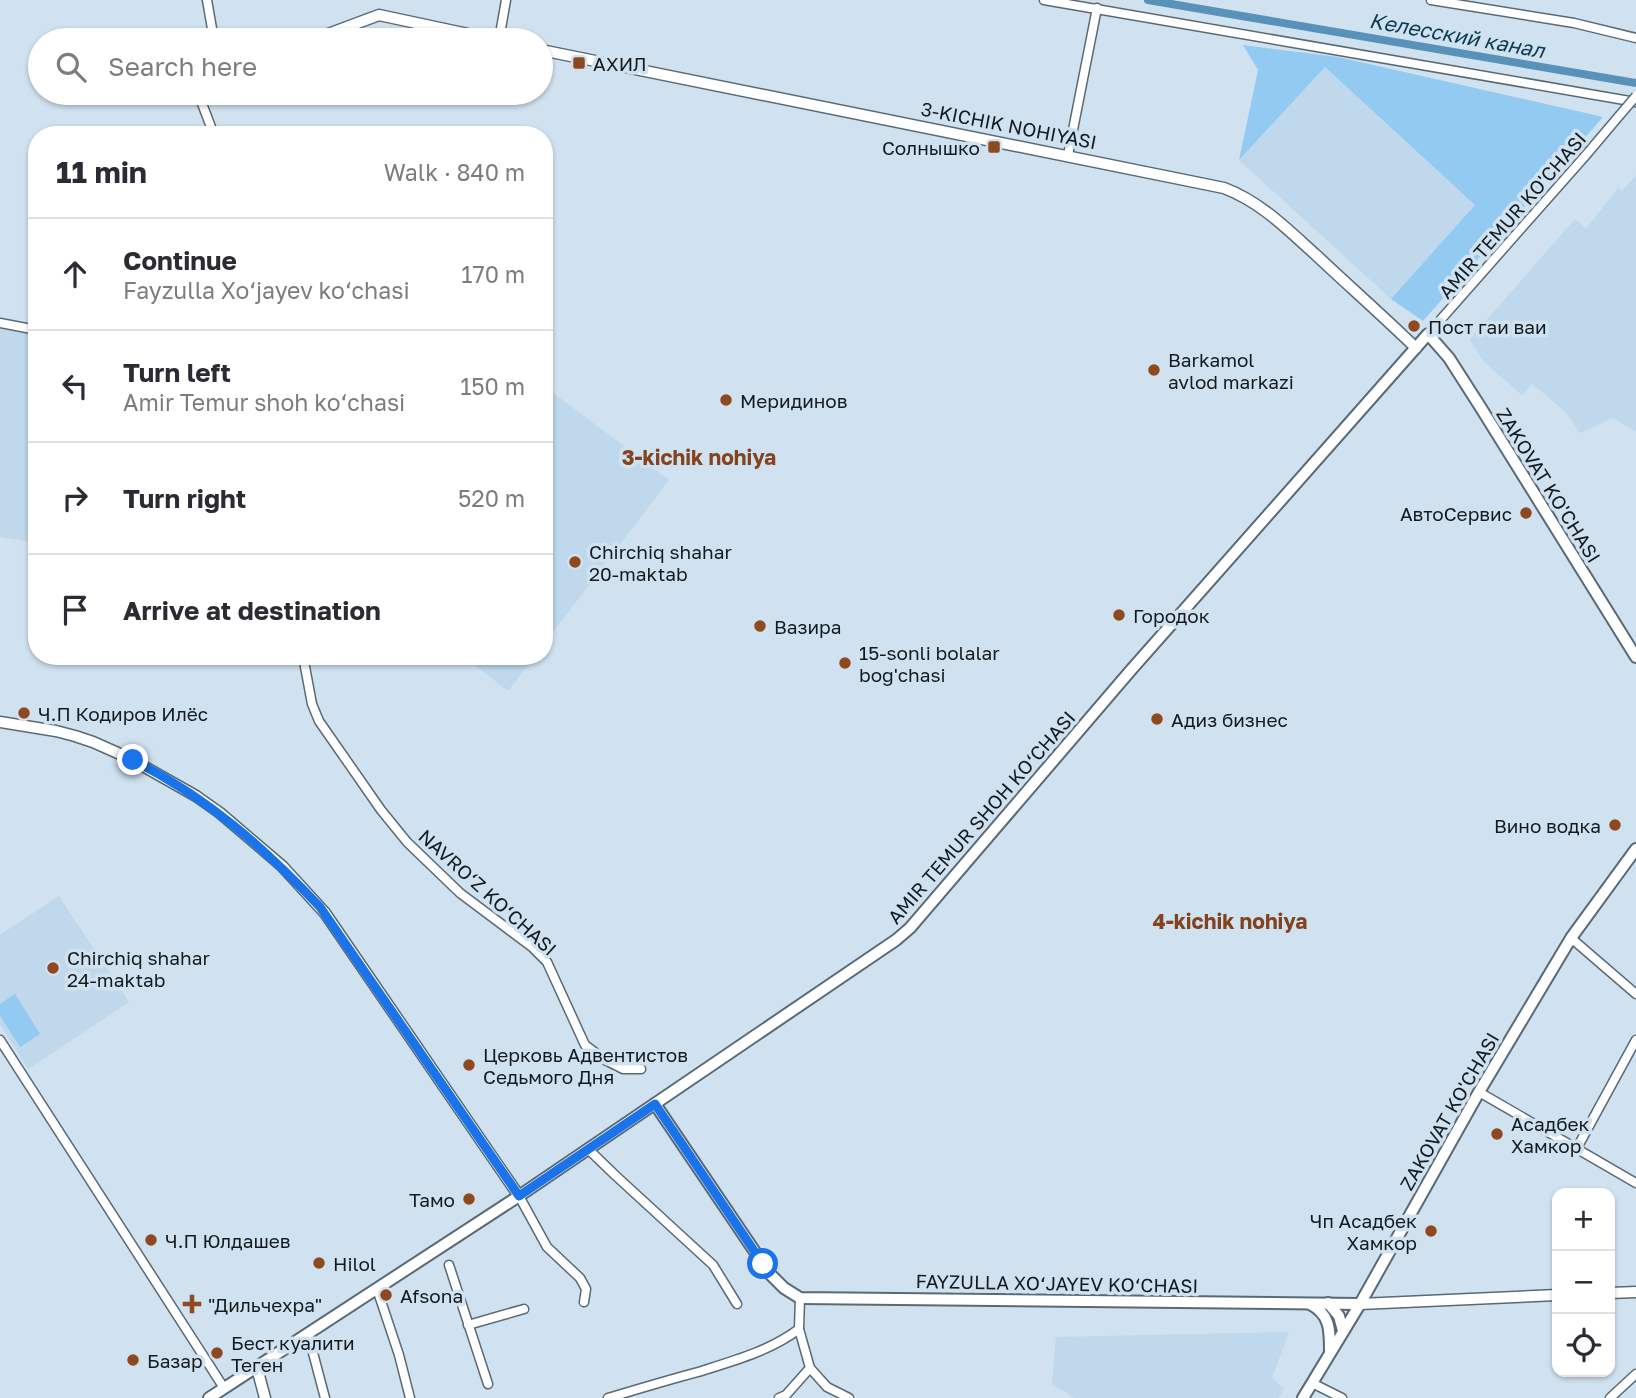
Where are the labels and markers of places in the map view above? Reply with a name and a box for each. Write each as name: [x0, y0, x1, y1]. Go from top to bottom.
place label: АХИЛ: [593, 52, 647, 75]
marker: АХИЛ: [571, 55, 587, 71]
place label: Солнышко: [882, 136, 980, 159]
marker: Солнышко: [986, 139, 1002, 155]
place label: Пост гаи ваи: [1428, 315, 1547, 338]
marker: Пост гаи ваи: [1406, 318, 1422, 334]
place label: Barkamol avlod markazi: [1168, 348, 1294, 393]
marker: Barkamol avlod markazi: [1146, 362, 1162, 378]
place label: Меридинов: [740, 389, 847, 412]
marker: Меридинов: [718, 392, 734, 408]
place label: АвтоСервис: [1400, 502, 1512, 525]
marker: АвтоСервис: [1518, 505, 1534, 521]
place label: Chirchiq shahar 20-maktab: [589, 540, 732, 585]
marker: Chirchiq shahar 20-maktab: [567, 554, 583, 570]
place label: Городок: [1133, 604, 1210, 627]
marker: Городок: [1111, 607, 1127, 623]
place label: Вазира: [774, 615, 841, 638]
marker: Вазира: [752, 618, 768, 634]
place label: 15-sonli bolalar bog'chasi: [859, 641, 1000, 686]
marker: 15-sonli bolalar bog'chasi: [837, 655, 853, 671]
place label: Ч.П Кодиров Илёс: [38, 702, 208, 725]
marker: Ч.П Кодиров Илёс: [16, 705, 32, 721]
place label: Адиз бизнес: [1171, 708, 1288, 731]
marker: Адиз бизнес: [1149, 711, 1165, 727]
place label: Вино водка: [1494, 814, 1601, 837]
marker: Вино водка: [1607, 817, 1623, 833]
place label: Chirchiq shahar 24-maktab: [67, 946, 210, 991]
marker: Chirchiq shahar 24-maktab: [45, 960, 61, 976]
place label: Церковь Адвентистов Седьмого Дня: [483, 1043, 688, 1088]
marker: Церковь Адвентистов Седьмого Дня: [461, 1057, 477, 1073]
place label: Асадбек Хамкор: [1511, 1112, 1589, 1157]
marker: Асадбек Хамкор: [1489, 1126, 1505, 1142]
place label: Тамо: [409, 1188, 455, 1211]
marker: Тамо: [461, 1191, 477, 1207]
place label: Чп Асадбек Хамкор: [1310, 1209, 1417, 1254]
marker: Чп Асадбек Хамкор: [1423, 1223, 1439, 1239]
place label: Ч.П Юлдашев: [165, 1229, 291, 1252]
marker: Ч.П Юлдашев: [143, 1232, 159, 1248]
place label: Hilol: [333, 1252, 376, 1275]
marker: Hilol: [311, 1255, 327, 1271]
place label: Afsona: [400, 1284, 463, 1307]
marker: Afsona: [378, 1287, 394, 1303]
place label: "Дильчехра": [208, 1293, 322, 1316]
marker: "Дильчехра": [182, 1294, 202, 1314]
place label: Бест куалити Теген: [231, 1331, 355, 1376]
marker: Бест куалити Теген: [209, 1345, 225, 1361]
place label: Базар: [147, 1349, 203, 1372]
marker: Базар: [125, 1352, 141, 1368]

